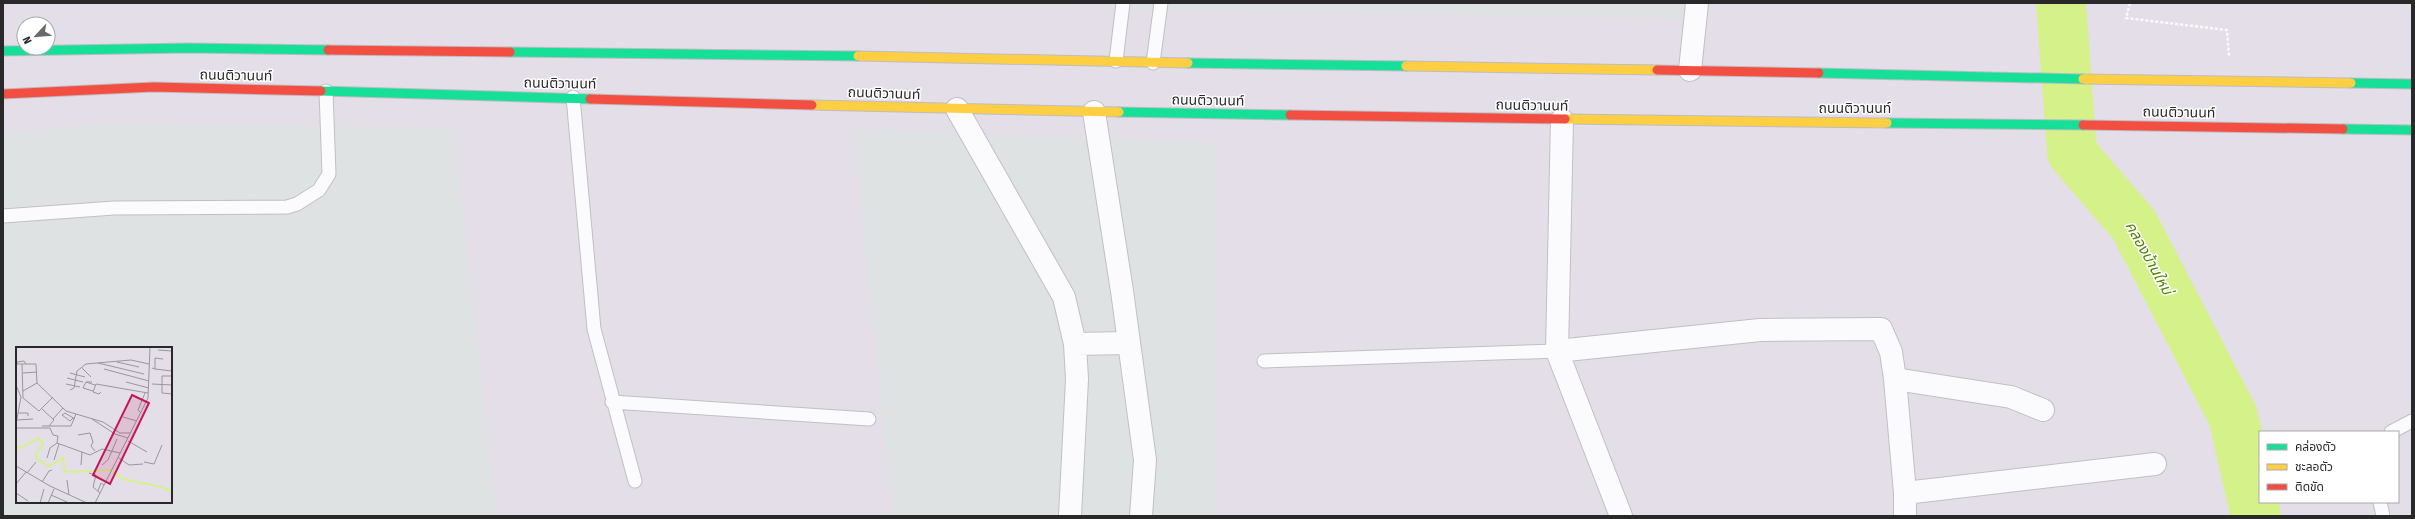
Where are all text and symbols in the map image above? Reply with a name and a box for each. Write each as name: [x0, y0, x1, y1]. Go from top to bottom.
north arrow: [16, 16, 56, 56]
text: N: [20, 34, 35, 46]
street label: ถนนติวานนท์: [199, 66, 273, 85]
street label: ถนนติวานนท์: [523, 74, 597, 93]
street label: ถนนติวานนท์: [847, 84, 921, 103]
street label: ถนนติวานนท์: [1171, 91, 1245, 110]
street label: ถนนติวานนท์: [1495, 96, 1569, 115]
street label: ถนนติวานนท์: [1819, 100, 1891, 117]
street label: ถนนติวานนท์: [2142, 103, 2216, 122]
water label: คลองบ้านใหม่: [2121, 218, 2178, 300]
inset map: [16, 347, 172, 503]
legend: [2259, 431, 2399, 503]
text: คล่องตัว: [2295, 440, 2336, 454]
text: ชะลอตัว: [2295, 460, 2333, 474]
text: ติดขัด: [2295, 480, 2324, 494]

